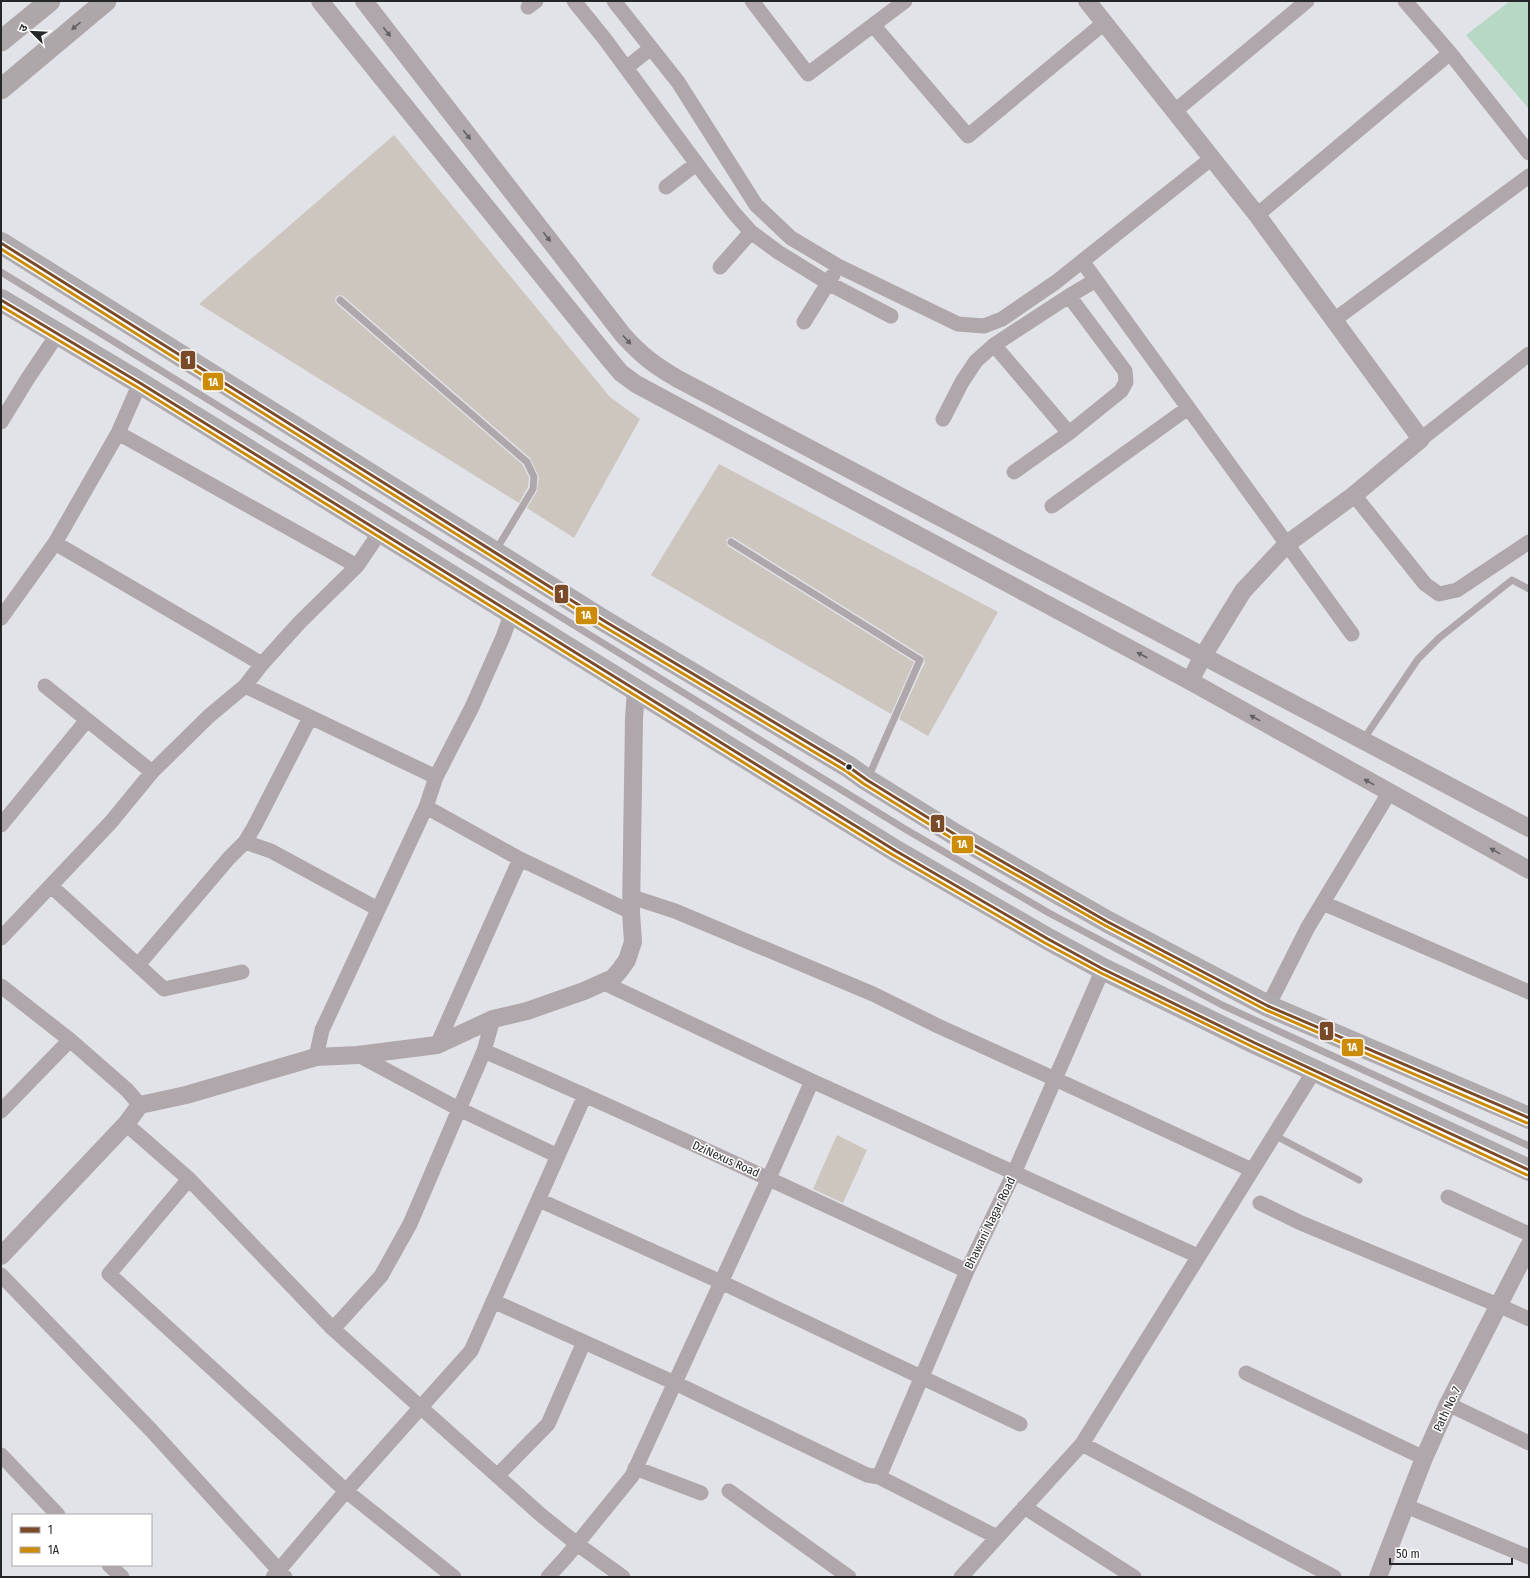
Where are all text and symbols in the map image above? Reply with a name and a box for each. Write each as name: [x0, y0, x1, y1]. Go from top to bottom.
north arrow: [12, 12, 52, 52]
text: उ: [16, 22, 31, 34]
one-way arrow: [71, 22, 81, 31]
one-way arrow: [383, 26, 392, 37]
one-way arrow: [463, 129, 471, 140]
one-way arrow: [543, 232, 551, 243]
one-way arrow: [622, 335, 631, 344]
line badge: 1: [180, 350, 196, 370]
text: 1: [186, 354, 190, 367]
line badge: 1A: [202, 372, 224, 391]
text: 1A: [208, 376, 219, 389]
line badge: 1: [554, 584, 569, 604]
text: 1: [559, 588, 563, 601]
line badge: 1A: [575, 606, 598, 625]
text: 1A: [581, 609, 592, 622]
one-way arrow: [1136, 652, 1147, 659]
one-way arrow: [1250, 715, 1261, 721]
unlabelled marker: [844, 762, 854, 772]
one-way arrow: [1363, 778, 1375, 785]
line badge: 1: [930, 814, 945, 833]
text: 1: [936, 818, 940, 831]
line badge: 1A: [951, 835, 974, 854]
text: 1A: [957, 838, 968, 851]
one-way arrow: [1489, 848, 1501, 855]
line badge: 1: [1319, 1021, 1334, 1041]
text: 1: [1324, 1025, 1328, 1038]
line badge: 1A: [1341, 1038, 1364, 1057]
text: 1A: [1347, 1041, 1358, 1054]
street label: DziNexus Road: [690, 1138, 762, 1180]
street label: Bhawani Nagar Road: [962, 1175, 1018, 1271]
street label: Path No. 7: [1430, 1384, 1464, 1434]
legend: [12, 1514, 152, 1566]
text: 1: [48, 1523, 53, 1537]
scale bar: [1390, 1540, 1512, 1566]
text: 1A: [48, 1543, 60, 1557]
text: 50 m: [1396, 1547, 1420, 1561]

